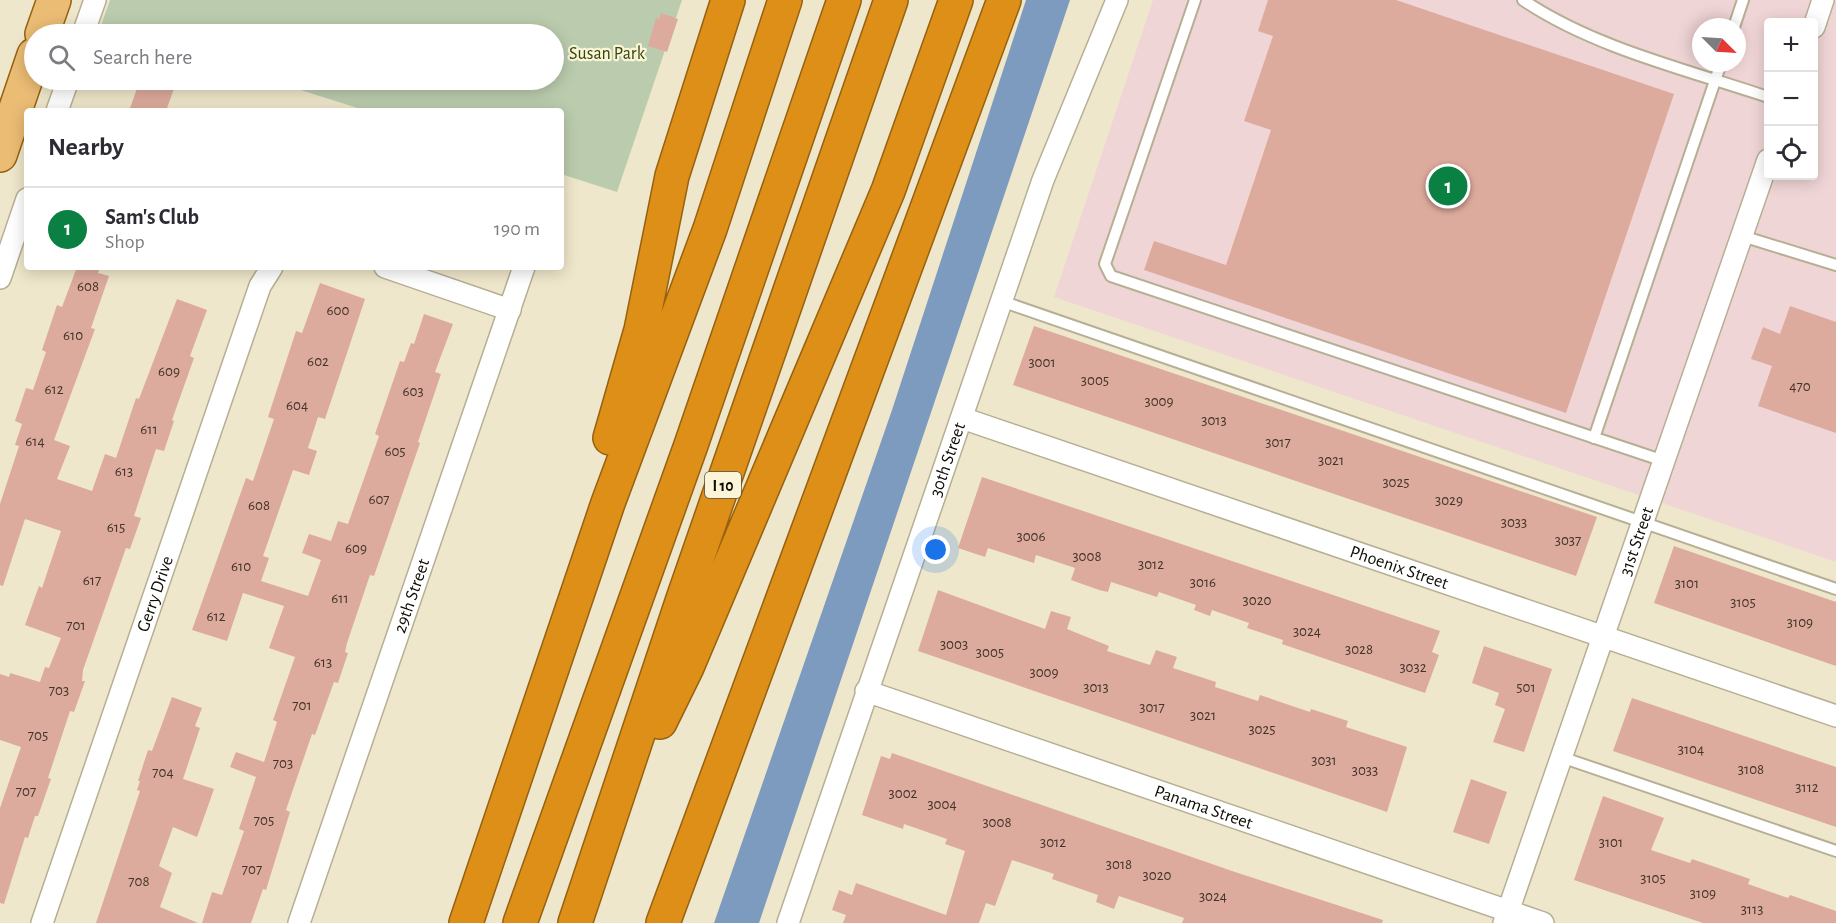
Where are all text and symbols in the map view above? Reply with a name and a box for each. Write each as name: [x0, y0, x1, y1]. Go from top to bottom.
north arrow: [1692, 18, 1746, 72]
map controls: [1764, 18, 1818, 180]
button: +: [1764, 18, 1818, 72]
search box: [24, 24, 564, 90]
icon: search: [45, 41, 78, 74]
park label: Susan Park: [569, 45, 646, 63]
text: Search here: [93, 46, 192, 68]
button: −: [1764, 72, 1818, 126]
button: locate: [1764, 126, 1818, 180]
text: Nearby: [48, 134, 124, 160]
pin: 1: [1428, 164, 1468, 208]
text: Sam's Club: [105, 206, 199, 228]
text: 1: [64, 219, 71, 239]
text: 190 m: [494, 219, 540, 239]
text: Shop: [105, 232, 145, 252]
house number: 608: [77, 279, 99, 294]
house number: 600: [327, 303, 350, 318]
house number: 610: [63, 328, 83, 343]
house number: 602: [307, 354, 329, 369]
house number: 3001: [1028, 355, 1056, 370]
house number: 609: [158, 364, 180, 379]
house number: 3005: [1081, 373, 1109, 388]
house number: 470: [1789, 379, 1811, 394]
house number: 612: [44, 382, 64, 397]
house number: 603: [402, 384, 424, 399]
house number: 3009: [1144, 394, 1174, 409]
house number: 604: [286, 398, 308, 413]
house number: 3013: [1201, 413, 1227, 428]
street label: 30th Street: [927, 420, 969, 499]
house number: 611: [140, 422, 158, 437]
house number: 614: [25, 434, 45, 449]
house number: 3017: [1265, 435, 1291, 450]
house number: 605: [384, 444, 406, 459]
house number: 3021: [1318, 453, 1344, 468]
house number: 613: [115, 464, 133, 479]
road number: I 10: [705, 472, 741, 498]
house number: 3025: [1382, 475, 1410, 490]
house number: 607: [368, 492, 390, 507]
house number: 3029: [1435, 493, 1463, 508]
house number: 608: [248, 498, 270, 513]
street label: 31st Street: [1617, 505, 1657, 578]
house number: 3033: [1501, 515, 1527, 530]
house number: 615: [107, 520, 125, 535]
house number: 3006: [1016, 529, 1046, 544]
house number: 3037: [1555, 533, 1581, 548]
your location: [921, 535, 950, 564]
house number: 609: [345, 541, 367, 556]
street label: Phoenix Street: [1347, 543, 1451, 593]
house number: 3008: [1072, 549, 1102, 564]
street label: Gerry Drive: [134, 554, 177, 634]
street label: 29th Street: [391, 556, 433, 635]
house number: 3012: [1138, 557, 1164, 572]
house number: 610: [231, 559, 251, 574]
house number: 617: [83, 573, 101, 588]
house number: 3016: [1190, 575, 1216, 590]
house number: 3101: [1675, 576, 1699, 591]
house number: 611: [331, 591, 349, 606]
house number: 3020: [1243, 593, 1271, 608]
house number: 3105: [1730, 595, 1756, 610]
house number: 612: [206, 609, 226, 624]
house number: 3109: [1787, 615, 1813, 630]
house number: 701: [66, 618, 86, 633]
house number: 3024: [1293, 624, 1321, 639]
house number: 3003: [940, 637, 968, 652]
house number: 3028: [1345, 642, 1373, 657]
house number: 3005: [976, 645, 1004, 660]
house number: 613: [314, 655, 332, 670]
house number: 3032: [1399, 660, 1427, 675]
house number: 3009: [1029, 665, 1059, 680]
house number: 3013: [1083, 680, 1109, 695]
house number: 501: [1516, 680, 1536, 695]
house number: 703: [49, 683, 69, 698]
house number: 701: [292, 698, 312, 713]
house number: 3017: [1139, 700, 1165, 715]
house number: 3021: [1190, 708, 1216, 723]
house number: 3025: [1248, 722, 1276, 737]
house number: 705: [28, 728, 48, 743]
house number: 3104: [1678, 742, 1704, 757]
house number: 3031: [1311, 753, 1337, 768]
house number: 703: [273, 756, 293, 771]
house number: 3108: [1738, 762, 1764, 777]
house number: 3033: [1352, 763, 1378, 778]
house number: 704: [152, 765, 174, 780]
house number: 3112: [1795, 780, 1819, 795]
street label: Panama Street: [1152, 783, 1255, 833]
house number: 707: [16, 784, 36, 799]
house number: 3002: [889, 786, 918, 801]
house number: 3004: [927, 797, 957, 812]
house number: 705: [254, 813, 274, 828]
house number: 3008: [982, 815, 1012, 830]
house number: 3012: [1040, 835, 1066, 850]
house number: 3101: [1599, 835, 1623, 850]
house number: 3018: [1106, 857, 1132, 872]
house number: 707: [242, 862, 262, 877]
house number: 3020: [1143, 868, 1171, 883]
house number: 3105: [1640, 871, 1666, 886]
house number: 708: [128, 874, 150, 889]
house number: 3109: [1690, 886, 1716, 901]
house number: 3024: [1199, 889, 1227, 904]
house number: 3113: [1741, 902, 1763, 917]

